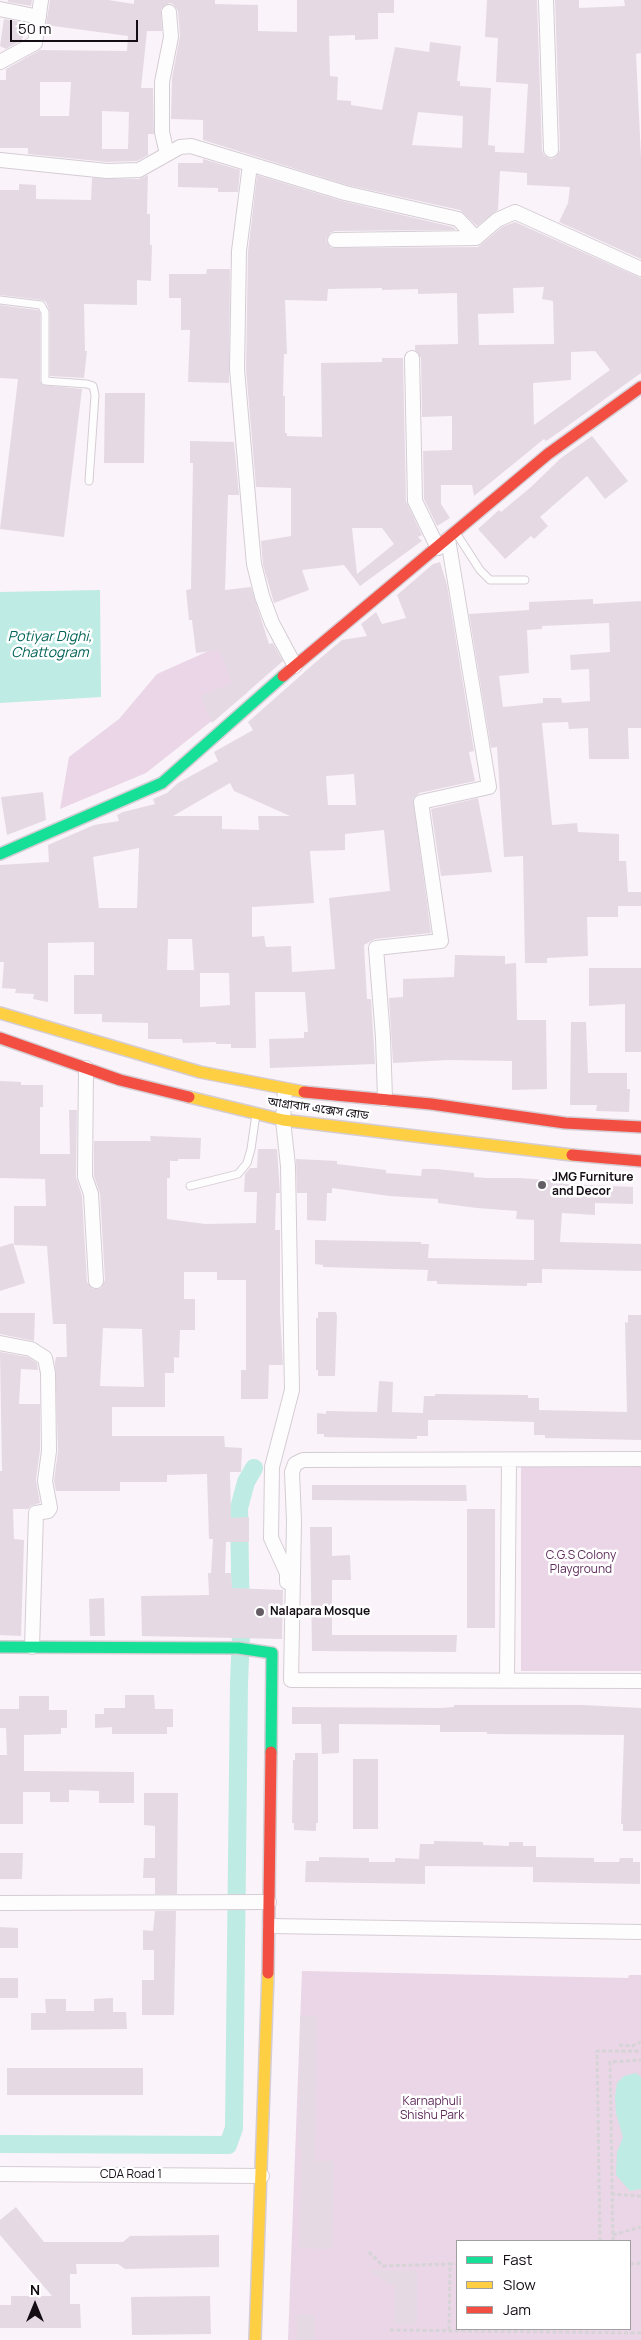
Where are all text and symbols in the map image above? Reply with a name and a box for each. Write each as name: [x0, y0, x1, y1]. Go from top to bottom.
scale bar: [12, 10, 140, 42]
text: 50 m: [18, 18, 52, 39]
water label: Potiyar Dighi, Chattogram: [8, 629, 92, 662]
street label: আগ্রাবাদ এক্সেস রোড: [267, 1095, 369, 1123]
place label: JMG Furniture and Decor: [552, 1171, 633, 1199]
marker: JMG Furniture and Decor: [536, 1179, 548, 1191]
park label: C.G.S Colony Playground: [546, 1549, 616, 1577]
place label: Nalapara Mosque: [270, 1605, 370, 1619]
marker: Nalapara Mosque: [254, 1606, 266, 1618]
park label: Karnaphuli Shishu Park: [400, 2095, 464, 2123]
street label: CDA Road 1: [100, 2168, 162, 2182]
legend: [456, 2240, 631, 2330]
text: Fast: [503, 2249, 532, 2270]
text: Slow: [503, 2274, 536, 2295]
north arrow: [10, 2280, 60, 2330]
text: N: [30, 2280, 40, 2299]
text: Jam: [503, 2299, 531, 2320]

